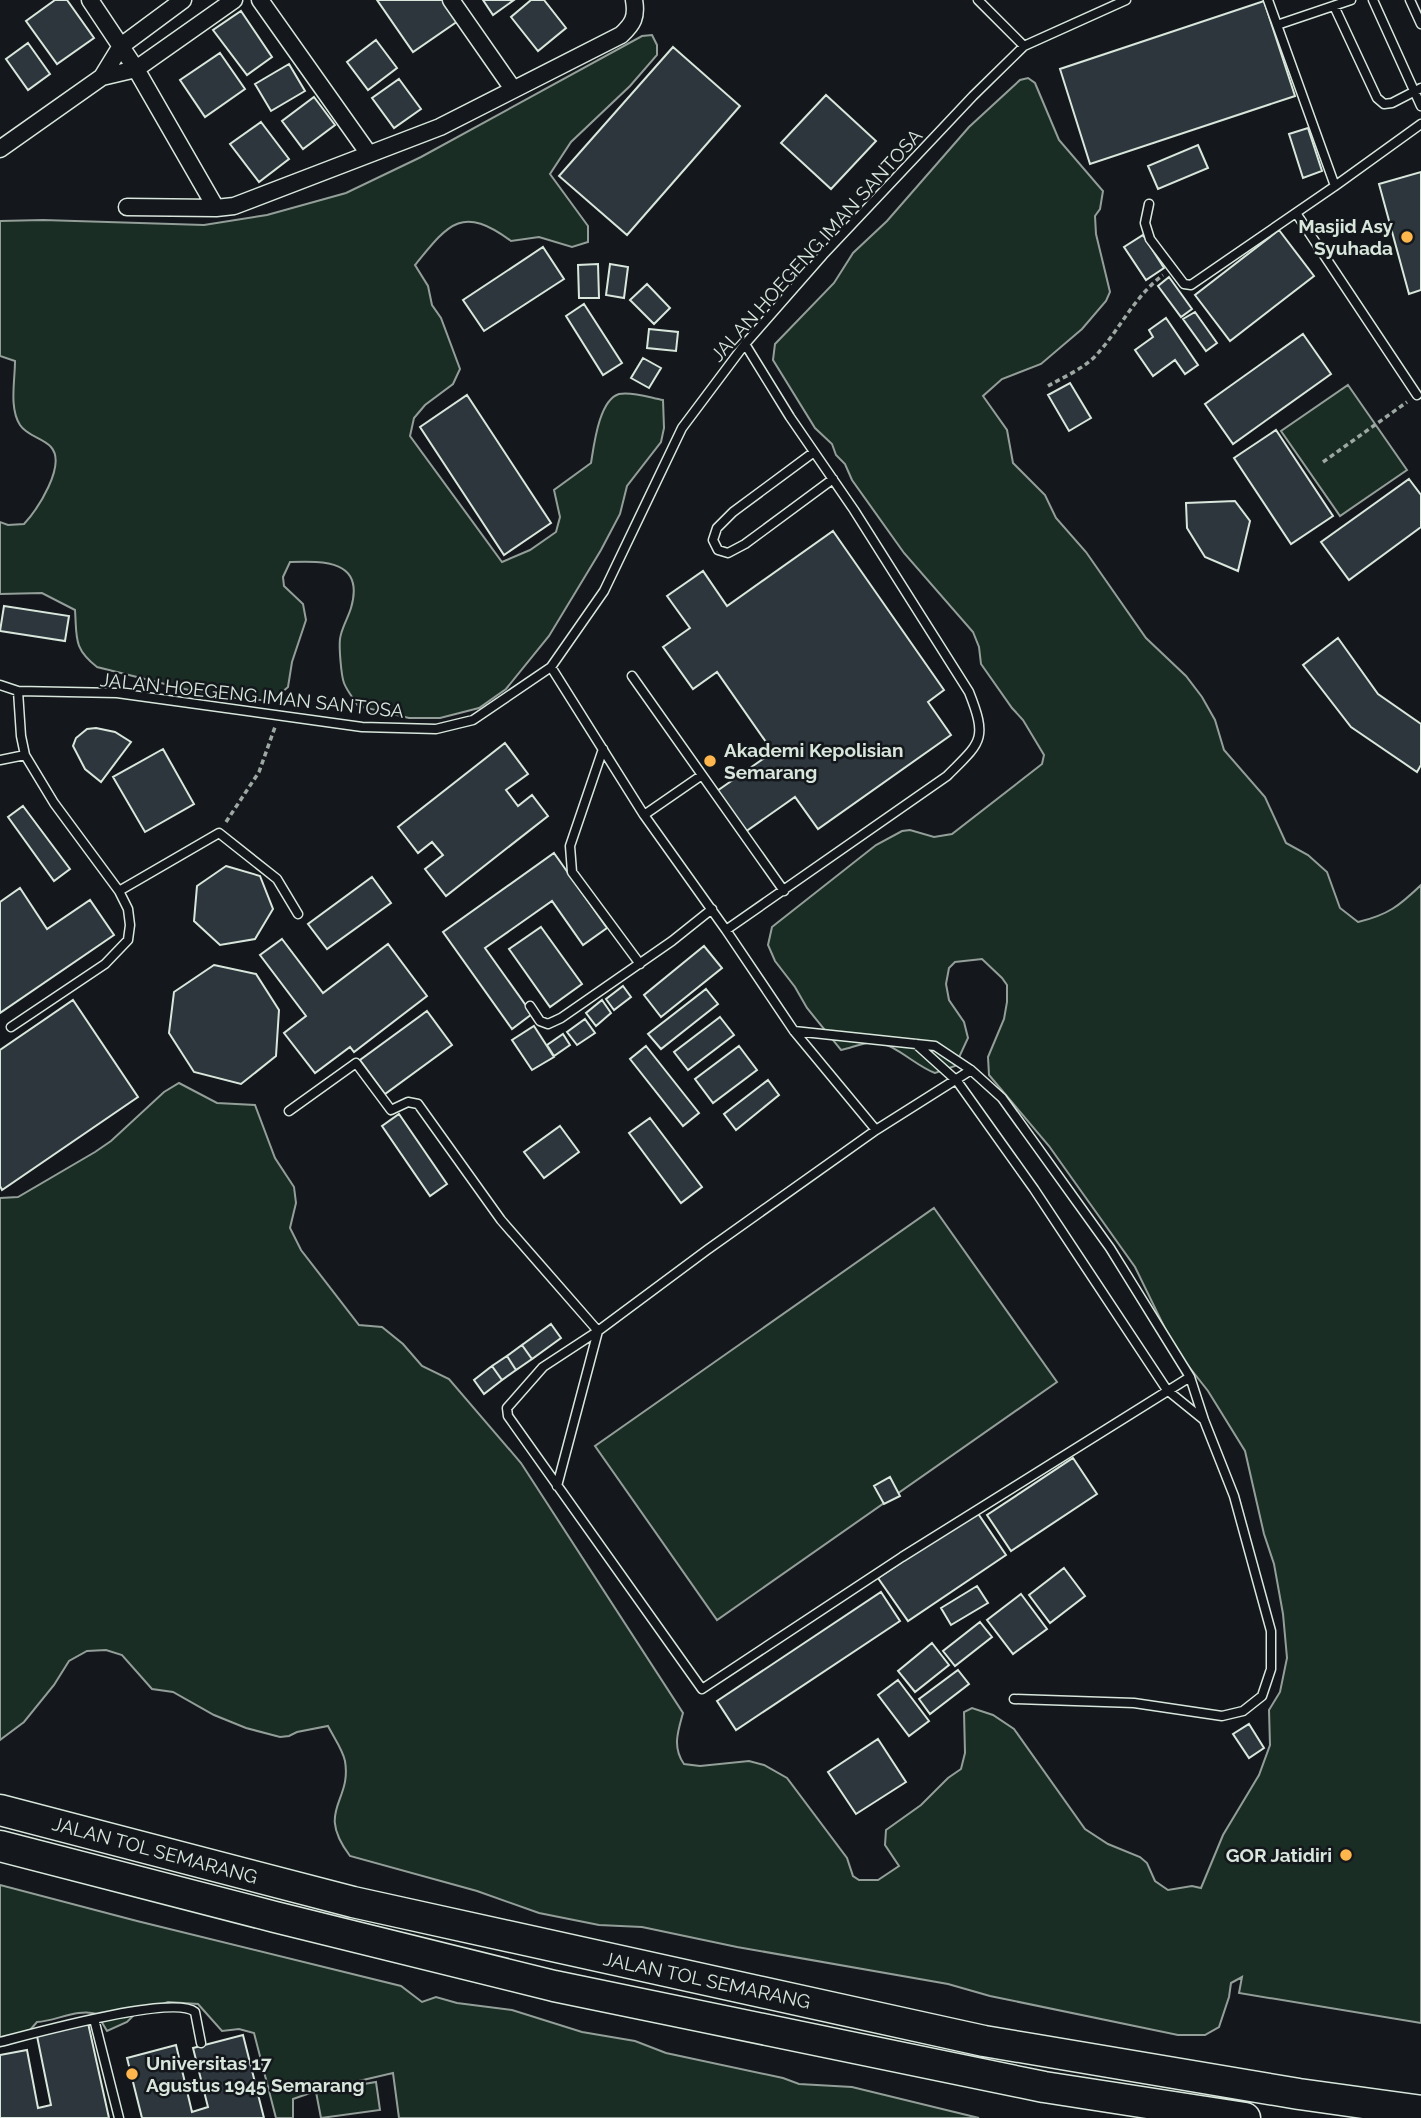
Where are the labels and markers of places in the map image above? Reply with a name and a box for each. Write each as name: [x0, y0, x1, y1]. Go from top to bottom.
place label: Masjid Asy Syuhada: [1298, 215, 1394, 259]
marker: Masjid Asy Syuhada: [1399, 229, 1415, 245]
place label: Akademi Kepolisian Semarang: [724, 739, 903, 783]
marker: Akademi Kepolisian Semarang: [702, 753, 718, 769]
place label: GOR Jatidiri: [1226, 1844, 1332, 1866]
marker: GOR Jatidiri: [1338, 1847, 1354, 1863]
place label: Universitas 17 Agustus 1945 Semarang: [146, 2052, 364, 2096]
marker: Universitas 17 Agustus 1945 Semarang: [124, 2066, 140, 2082]

